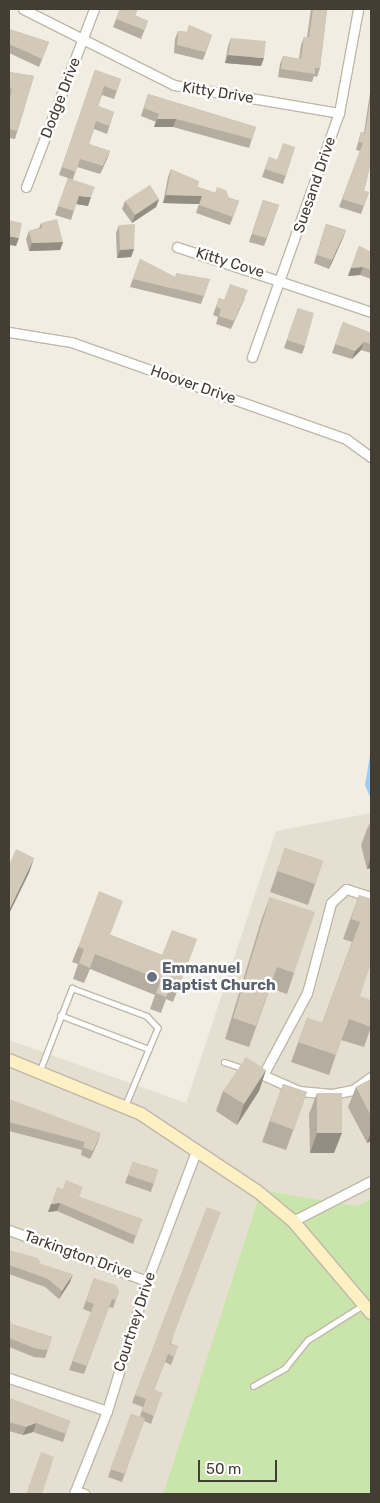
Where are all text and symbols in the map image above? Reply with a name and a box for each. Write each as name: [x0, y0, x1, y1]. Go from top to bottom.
street label: Dodge Drive: [37, 55, 85, 141]
street label: Kitty Drive: [181, 78, 255, 108]
street label: Suesand Drive: [290, 135, 340, 235]
street label: Kitty Cove: [193, 244, 267, 282]
street label: Hoover Drive: [148, 362, 238, 408]
place label: Emmanuel Baptist Church: [162, 959, 276, 994]
marker: Emmanuel Baptist Church: [146, 971, 158, 983]
street label: Tarkington Drive: [21, 1227, 135, 1283]
street label: Courtney Drive: [110, 1270, 160, 1374]
scale bar: [200, 1450, 279, 1482]
text: 50 m: [206, 1460, 241, 1478]

